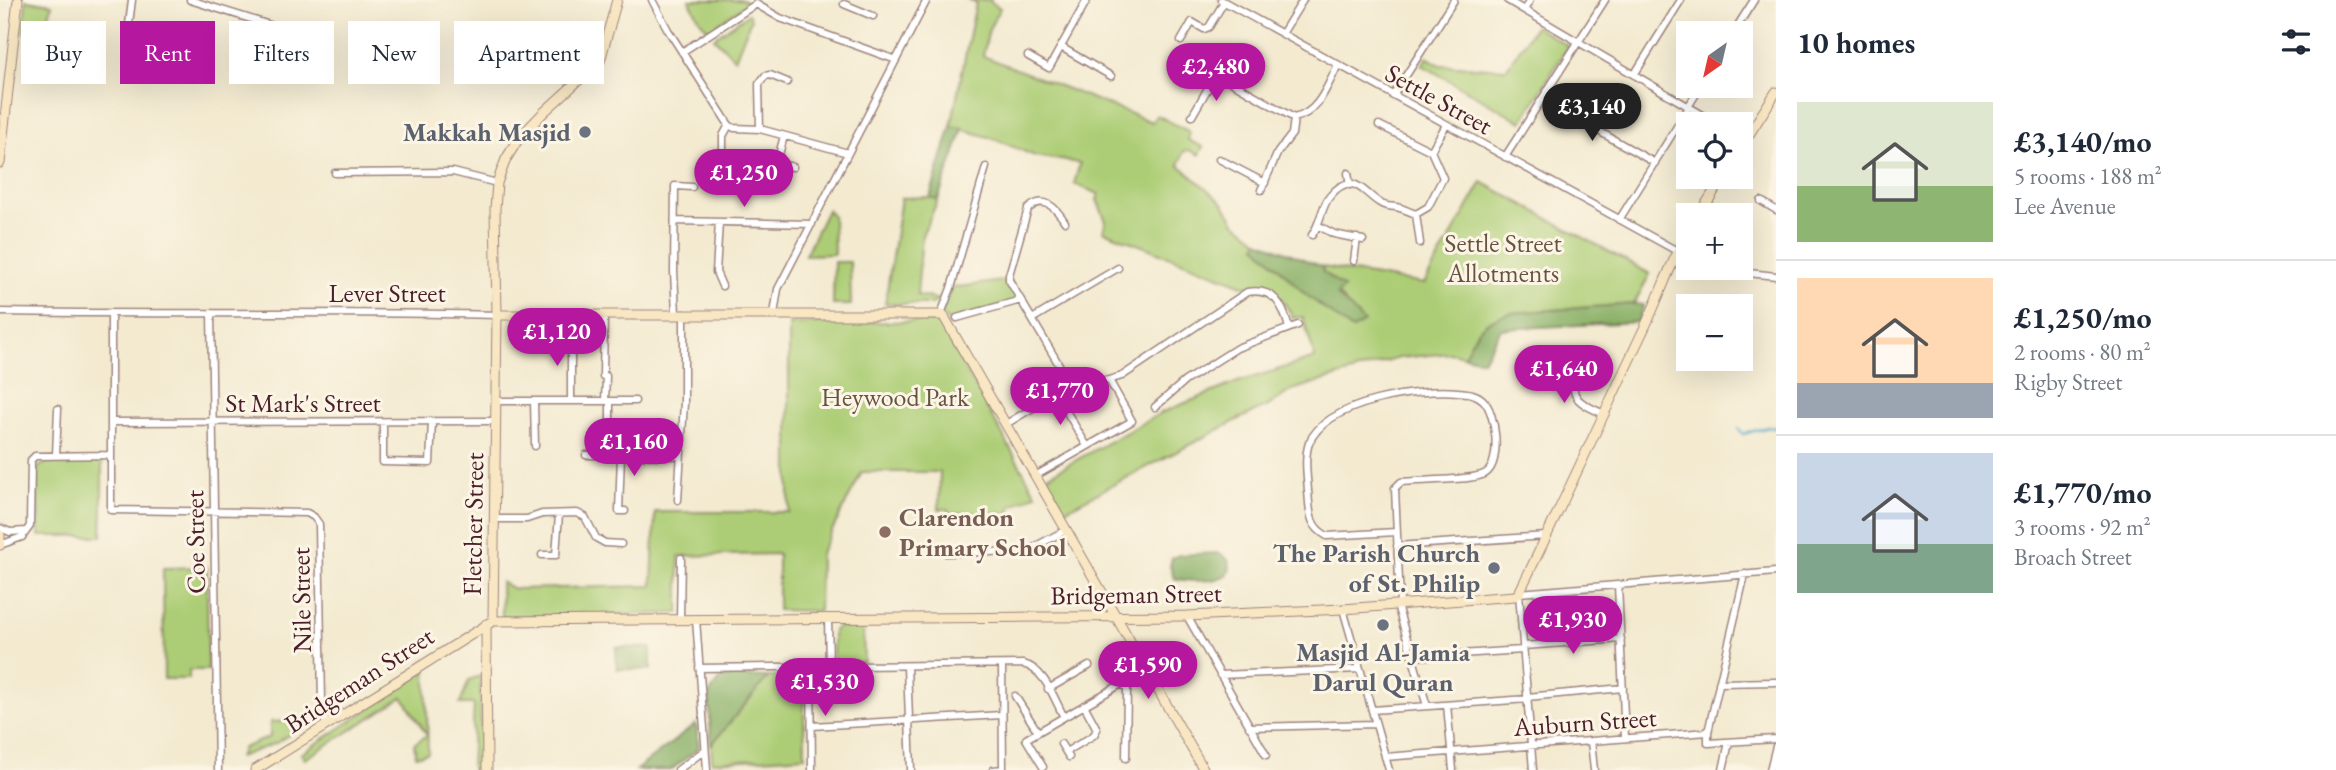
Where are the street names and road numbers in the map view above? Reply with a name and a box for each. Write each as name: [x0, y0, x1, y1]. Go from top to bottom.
street label: Settle Street: [1379, 56, 1499, 142]
street label: Lever Street: [328, 276, 446, 310]
street label: St Mark's Street: [225, 386, 381, 420]
street label: Fletcher Street: [455, 452, 491, 596]
street label: Coe Street: [177, 490, 213, 594]
street label: Nile Street: [283, 547, 319, 653]
street label: Bridgeman Street: [1050, 576, 1222, 612]
street label: Bridgeman Street: [278, 619, 440, 741]
street label: Auburn Street: [1511, 700, 1658, 744]

